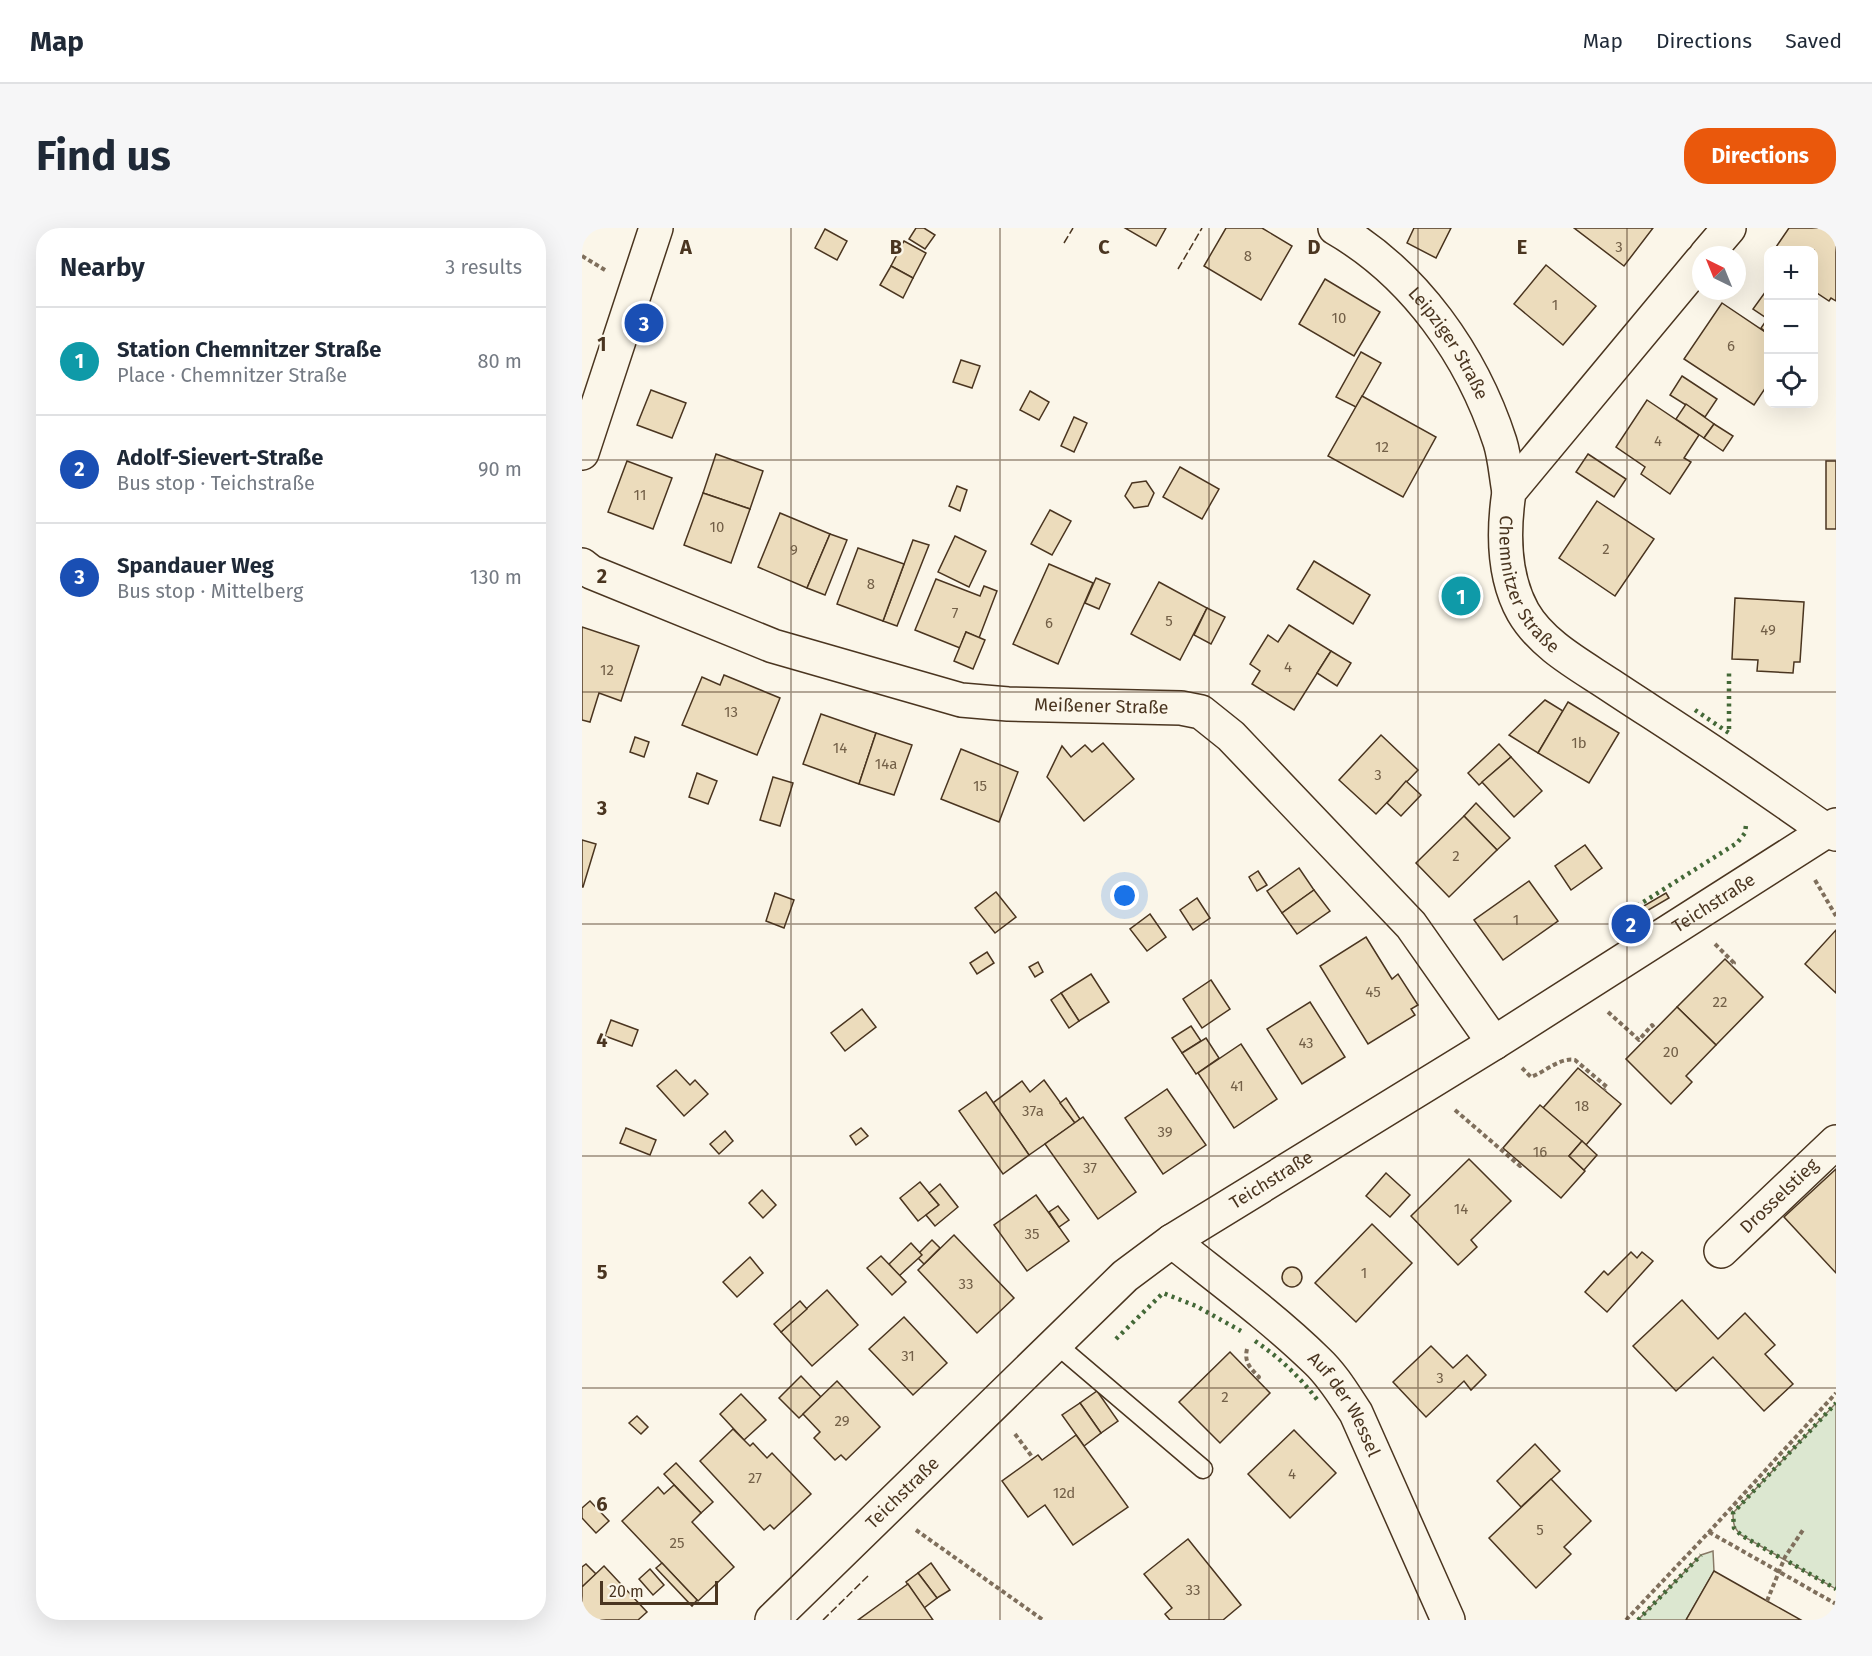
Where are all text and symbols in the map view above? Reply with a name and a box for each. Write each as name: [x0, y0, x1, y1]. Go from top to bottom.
text: Map: [30, 25, 84, 58]
text: Map: [1583, 28, 1623, 54]
text: Directions: [1656, 28, 1752, 54]
text: Saved: [1785, 28, 1842, 54]
button: Directions: [1684, 128, 1836, 184]
text: Find us: [36, 131, 171, 181]
text: A: [679, 235, 693, 259]
text: B: [890, 235, 902, 259]
text: C: [1098, 235, 1110, 259]
text: D: [1307, 235, 1321, 259]
text: E: [1517, 235, 1527, 259]
house number: 3: [1615, 238, 1623, 256]
north arrow: [1692, 246, 1746, 300]
map controls: [1764, 246, 1818, 408]
button: +: [1764, 246, 1818, 300]
house number: 8: [1244, 247, 1252, 265]
text: Nearby: [60, 252, 145, 283]
text: 3 results: [445, 255, 522, 279]
street label: Leipziger Straße: [1404, 282, 1493, 403]
house number: 1: [1552, 296, 1558, 314]
pin: 3: [624, 300, 664, 346]
button: −: [1764, 300, 1818, 354]
house number: 10: [1332, 309, 1346, 327]
text: 1: [597, 332, 607, 356]
text: Station Chemnitzer Straße: [117, 336, 381, 363]
house number: 6: [1727, 337, 1735, 355]
text: 1: [75, 349, 84, 373]
text: 80 m: [477, 349, 522, 373]
button: locate: [1764, 354, 1818, 408]
text: Place · Chemnitzer Straße: [117, 363, 347, 387]
house number: 4: [1654, 432, 1662, 450]
house number: 12: [1375, 438, 1389, 456]
text: Adolf-Sievert-Straße: [117, 444, 323, 471]
text: 2: [74, 457, 85, 481]
text: 90 m: [478, 457, 522, 481]
text: Bus stop · Teichstraße: [117, 471, 315, 495]
house number: 11: [634, 486, 646, 504]
street label: Chemnitzer Straße: [1494, 515, 1564, 658]
house number: 10: [710, 518, 724, 536]
house number: 2: [1602, 540, 1610, 558]
house number: 9: [790, 541, 798, 559]
text: Spandauer Weg: [117, 552, 274, 579]
text: 2: [597, 564, 607, 588]
text: 3: [74, 565, 85, 589]
text: 130 m: [470, 565, 522, 589]
pin: 1: [1442, 574, 1480, 619]
house number: 8: [867, 575, 875, 593]
text: Bus stop · Mittelberg: [117, 579, 303, 603]
house number: 7: [952, 604, 959, 622]
house number: 5: [1165, 612, 1173, 630]
house number: 6: [1045, 614, 1053, 632]
house number: 49: [1760, 621, 1776, 639]
house number: 4: [1284, 658, 1292, 676]
house number: 12: [600, 661, 614, 679]
street label: Meißener Straße: [1034, 694, 1169, 719]
house number: 13: [724, 703, 738, 721]
house number: 1b: [1571, 734, 1587, 752]
house number: 14: [833, 739, 847, 757]
house number: 14a: [875, 755, 897, 773]
house number: 3: [1374, 766, 1382, 784]
house number: 15: [973, 777, 987, 795]
text: 3: [596, 796, 607, 820]
house number: 2: [1452, 847, 1460, 865]
street label: Teichstraße: [1668, 868, 1759, 937]
your location: [1110, 881, 1139, 910]
pin: 2: [1612, 902, 1650, 946]
house number: 1: [1513, 911, 1519, 929]
house number: 45: [1365, 983, 1381, 1001]
house number: 22: [1713, 993, 1727, 1011]
text: 4: [596, 1028, 608, 1052]
house number: 43: [1298, 1034, 1314, 1052]
house number: 20: [1663, 1043, 1679, 1061]
house number: 41: [1230, 1077, 1244, 1095]
house number: 18: [1575, 1097, 1589, 1115]
house number: 37a: [1022, 1102, 1044, 1120]
house number: 39: [1157, 1123, 1173, 1141]
house number: 16: [1533, 1143, 1547, 1161]
street label: Teichstraße: [1225, 1146, 1317, 1214]
street label: Drosselstieg: [1735, 1153, 1823, 1238]
house number: 37: [1083, 1159, 1097, 1177]
house number: 14: [1454, 1200, 1468, 1218]
house number: 35: [1024, 1225, 1040, 1243]
text: 5: [597, 1260, 608, 1284]
house number: 1: [1361, 1264, 1367, 1282]
house number: 33: [959, 1275, 973, 1293]
house number: 31: [901, 1347, 915, 1365]
street label: Auf der Wessel: [1303, 1347, 1385, 1460]
house number: 3: [1436, 1369, 1444, 1387]
house number: 2: [1221, 1388, 1229, 1406]
house number: 29: [834, 1412, 850, 1430]
street label: Teichstraße: [861, 1452, 944, 1534]
house number: 4: [1288, 1465, 1296, 1483]
house number: 27: [748, 1469, 762, 1487]
house number: 12d: [1053, 1484, 1075, 1502]
text: 6: [596, 1492, 608, 1516]
house number: 5: [1536, 1521, 1544, 1539]
house number: 25: [670, 1534, 684, 1552]
scale bar: [600, 1578, 718, 1606]
house number: 33: [1186, 1581, 1200, 1599]
text: 20 m: [609, 1582, 644, 1601]

